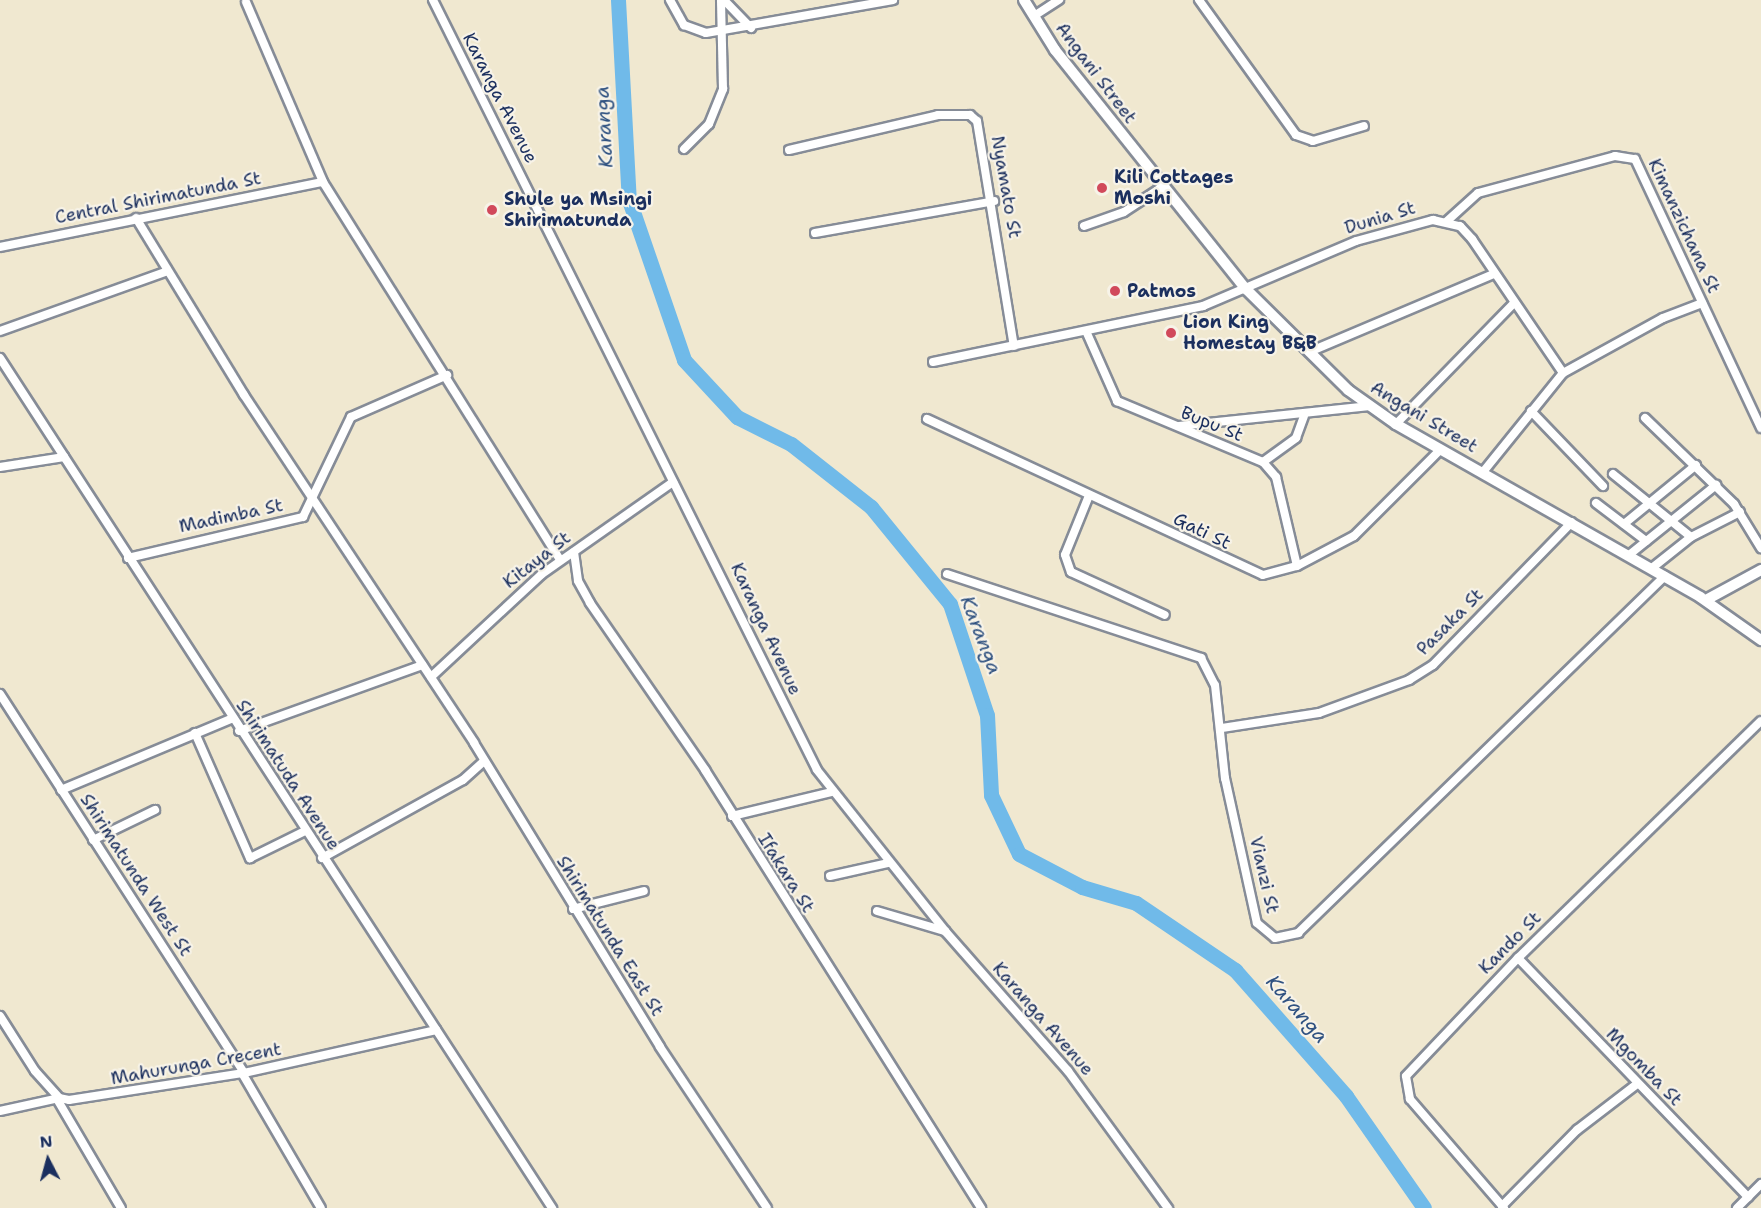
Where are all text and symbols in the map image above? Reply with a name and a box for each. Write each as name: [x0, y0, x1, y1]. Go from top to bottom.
street label: Angani Street: [1051, 18, 1141, 128]
street label: Karanga Avenue: [458, 29, 542, 167]
water label: Karanga: [590, 85, 618, 169]
street label: Nyamato St: [986, 134, 1026, 240]
street label: Kimanzichana St: [1643, 155, 1725, 297]
street label: Central Shirimatunda St: [53, 167, 263, 229]
place label: Kili Cottages Moshi: [1114, 167, 1233, 210]
marker: Kili Cottages Moshi: [1095, 181, 1109, 195]
place label: Shule ya Msingi Shirimatunda: [504, 189, 652, 232]
street label: Dunia St: [1342, 197, 1418, 239]
marker: Shule ya Msingi Shirimatunda: [485, 203, 499, 217]
place label: Patmos: [1127, 280, 1196, 302]
marker: Patmos: [1108, 284, 1122, 298]
place label: Lion King Homestay B&B: [1183, 312, 1317, 354]
marker: Lion King Homestay B&B: [1164, 326, 1178, 340]
street label: Angani Street: [1367, 377, 1481, 457]
street label: Bupu St: [1178, 402, 1246, 446]
street label: Madimba St: [177, 494, 285, 538]
street label: Gati St: [1170, 508, 1234, 554]
street label: Kitaya St: [499, 527, 575, 593]
street label: Karanga Avenue: [726, 560, 806, 698]
street label: Pasaka St: [1412, 584, 1488, 660]
water label: Karanga: [955, 592, 1007, 678]
street label: Shirimatuda Avenue: [231, 696, 345, 854]
street label: Shirimatunda West St: [75, 790, 197, 960]
street label: Ifakara St: [753, 829, 819, 917]
street label: Vianzi St: [1245, 834, 1283, 916]
street label: Shirimatunda East St: [552, 852, 668, 1020]
street label: Kando St: [1474, 907, 1546, 979]
street label: Karanga Avenue: [988, 958, 1098, 1080]
water label: Karanga: [1261, 970, 1333, 1048]
street label: Mgomba St: [1601, 1023, 1687, 1111]
street label: Mahurunga Crecent: [109, 1038, 283, 1090]
north arrow: [18, 1130, 78, 1190]
text: N: [39, 1130, 53, 1153]

